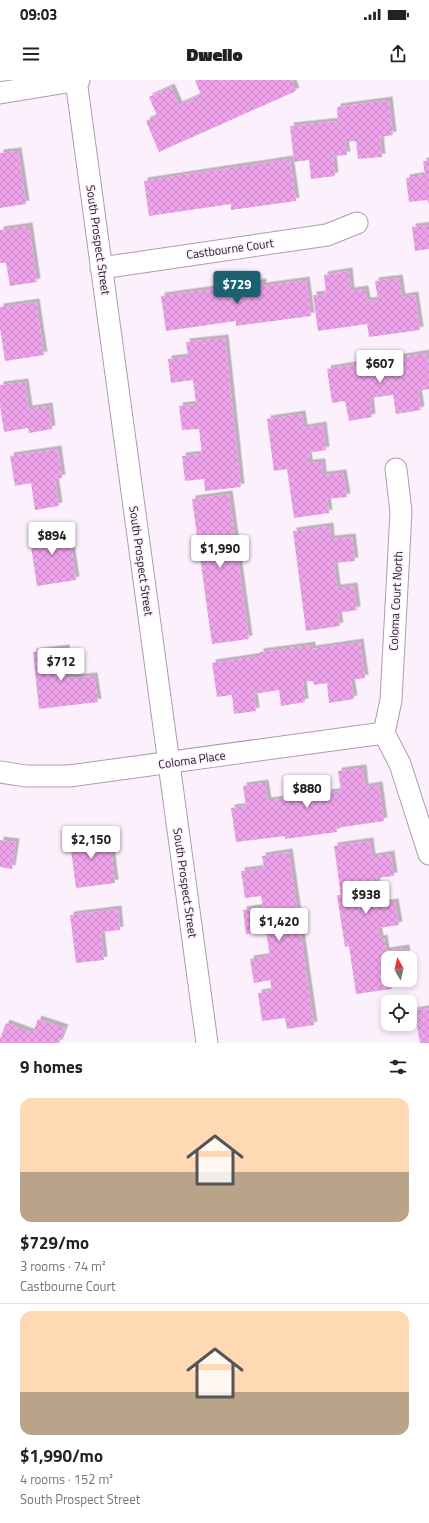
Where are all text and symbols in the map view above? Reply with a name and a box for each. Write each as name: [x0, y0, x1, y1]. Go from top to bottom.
text: 09:03: [20, 3, 57, 26]
text: Dwello: [186, 41, 243, 68]
icon: menu: [20, 43, 42, 65]
icon: share: [387, 43, 409, 65]
street label: South Prospect Street: [81, 184, 116, 297]
street label: Castbourne Court: [185, 233, 276, 264]
pin: $729: [213, 271, 261, 305]
text: $729: [222, 274, 252, 294]
pin: $607: [356, 350, 404, 384]
text: $607: [365, 353, 395, 373]
street label: South Prospect Street: [124, 505, 159, 618]
pin: $894: [28, 522, 76, 556]
text: $894: [37, 525, 67, 545]
pin: $1,990: [187, 535, 253, 569]
text: $1,990: [200, 538, 240, 558]
street label: Coloma Court North: [383, 551, 408, 651]
pin: $712: [37, 648, 85, 682]
text: $712: [46, 651, 76, 671]
street label: Coloma Place: [157, 745, 227, 774]
pin: $880: [283, 775, 331, 809]
text: $880: [292, 778, 322, 798]
pin: $2,150: [58, 826, 124, 860]
street label: South Prospect Street: [168, 827, 203, 940]
text: $2,150: [71, 829, 111, 849]
pin: $938: [342, 881, 390, 915]
text: $938: [351, 884, 381, 904]
pin: $1,420: [246, 908, 312, 942]
text: $1,420: [259, 911, 299, 931]
north arrow: [381, 951, 417, 987]
map controls: [381, 951, 417, 1031]
button: locate: [381, 995, 417, 1031]
text: 9 homes: [20, 1054, 83, 1080]
icon: filters: [387, 1056, 409, 1078]
icon: home: [179, 1124, 251, 1196]
text: $729/mo: [20, 1230, 89, 1256]
text: 3 rooms · 74 m²: [20, 1256, 106, 1276]
text: Castbourne Court: [20, 1276, 115, 1296]
icon: home: [179, 1337, 251, 1409]
text: $1,990/mo: [20, 1443, 103, 1469]
text: 4 rooms · 152 m²: [20, 1469, 113, 1489]
text: South Prospect Street: [20, 1489, 140, 1509]

